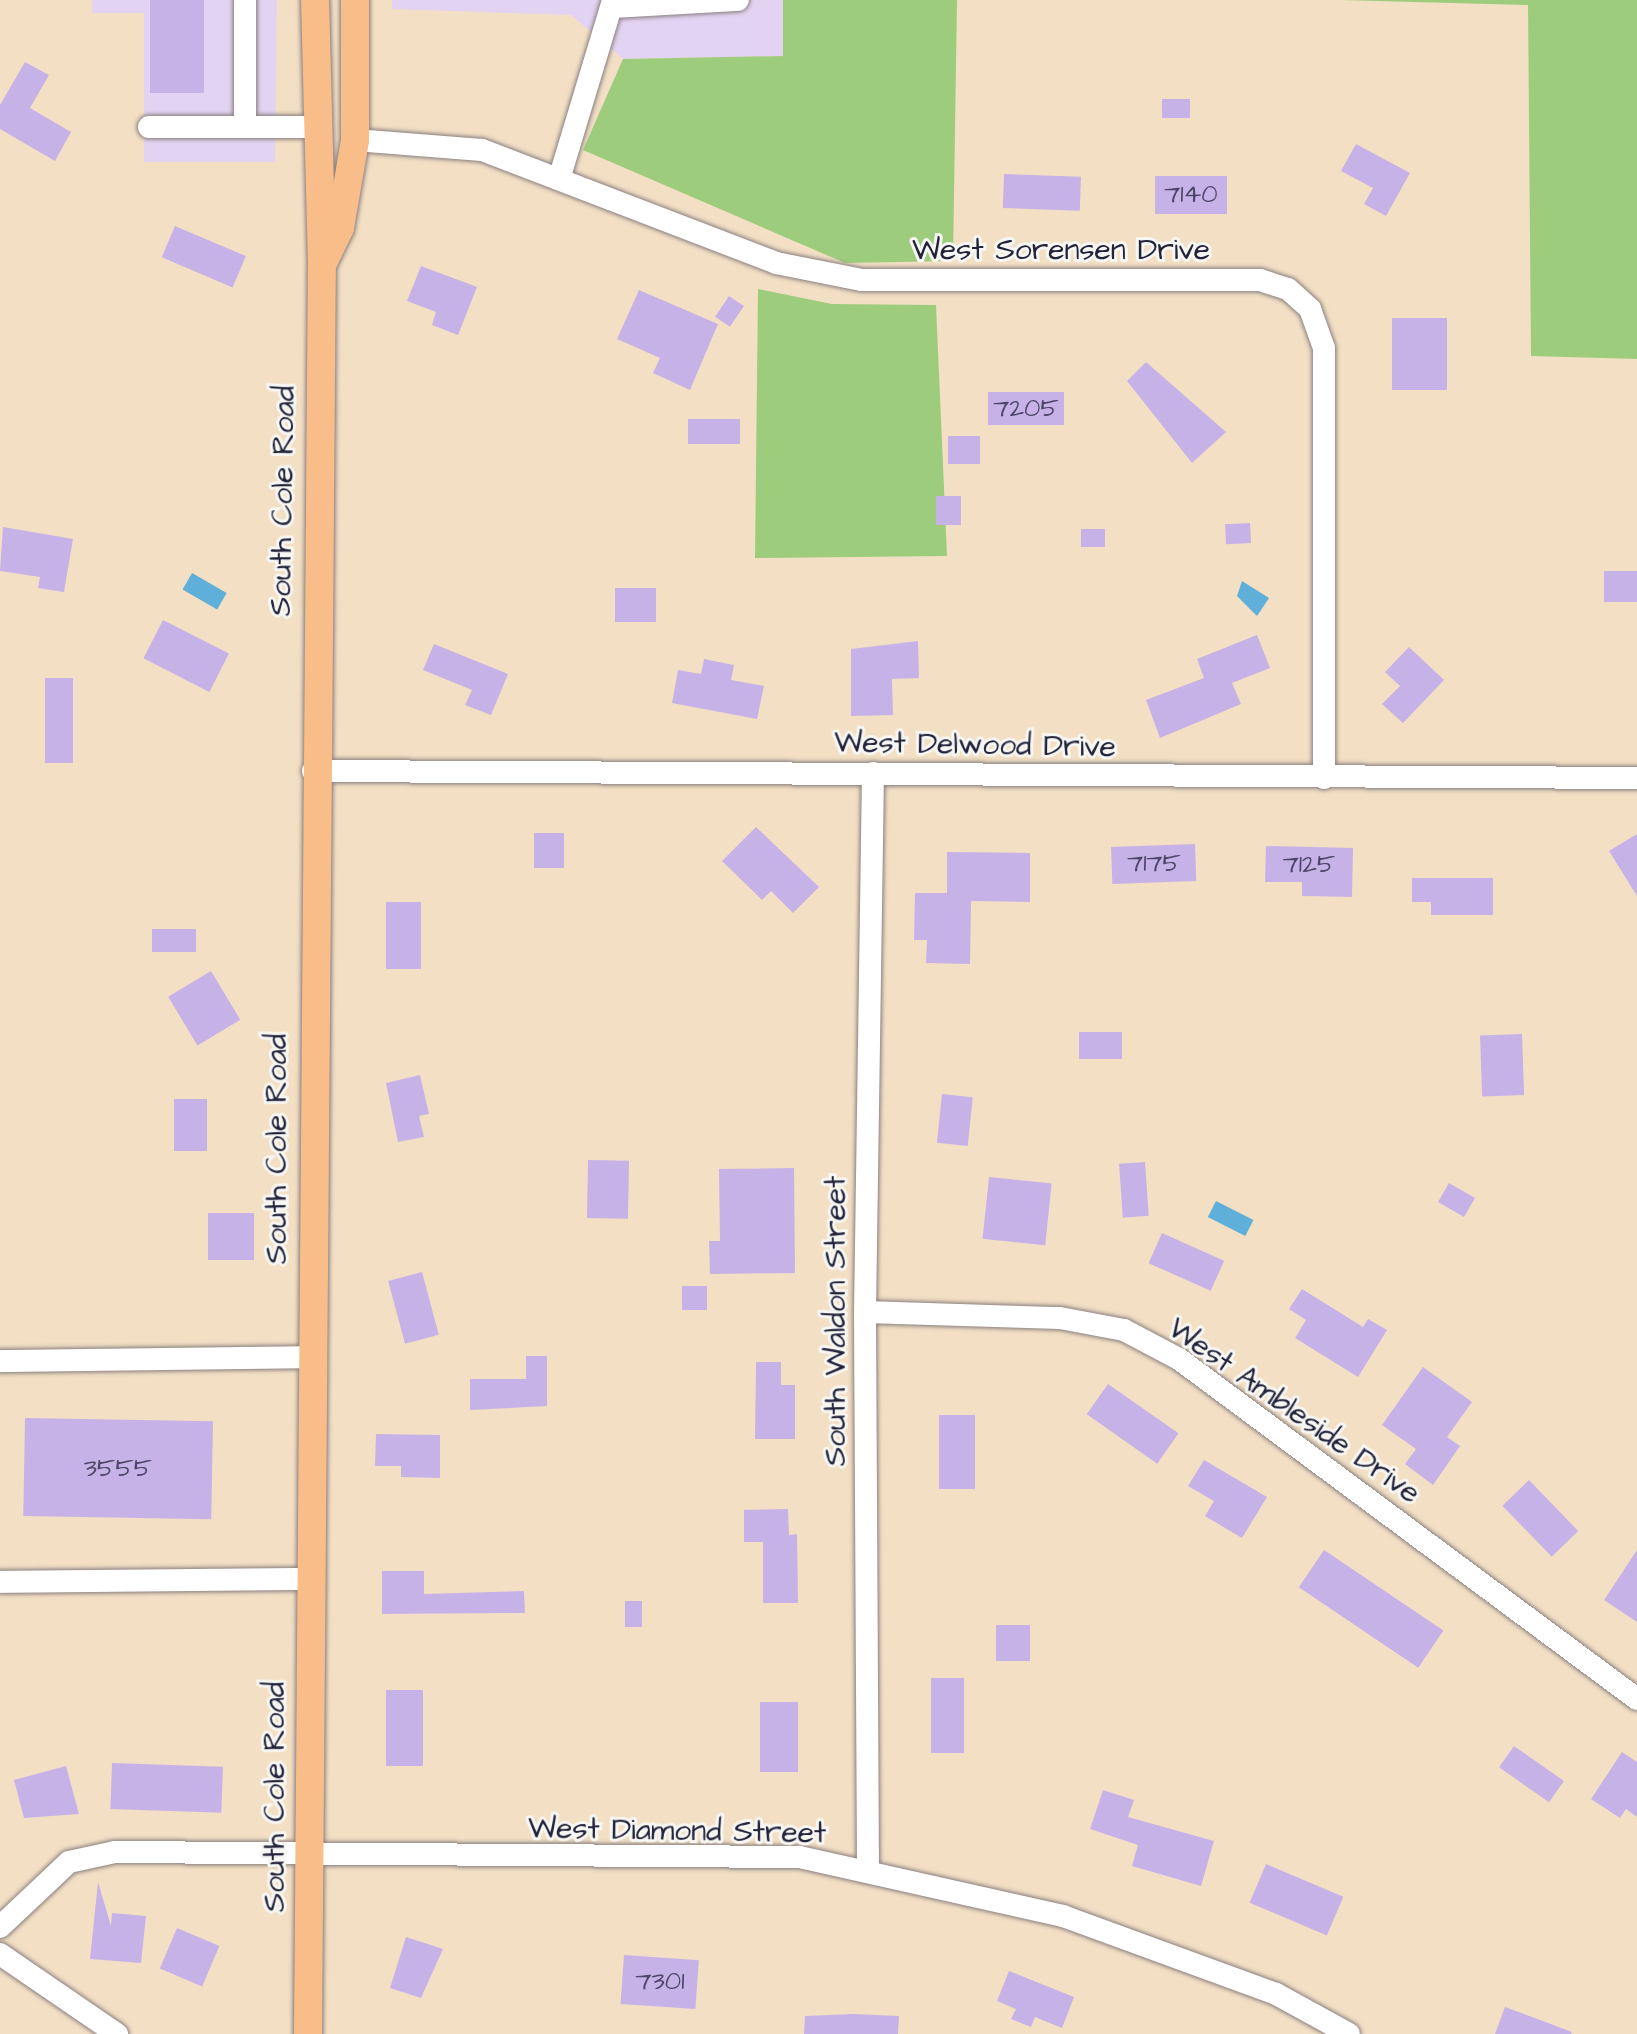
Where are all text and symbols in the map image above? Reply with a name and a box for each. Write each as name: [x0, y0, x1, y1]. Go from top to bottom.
house number: 7140: [1164, 179, 1218, 211]
street label: West Sorensen Drive: [912, 232, 1210, 268]
street label: South Cole Road: [263, 386, 303, 616]
house number: 7205: [993, 393, 1059, 425]
street label: West Delwood Drive: [834, 725, 1116, 765]
house number: 7175: [1127, 848, 1181, 880]
house number: 7125: [1283, 849, 1335, 881]
street label: South Cole Road: [259, 1034, 295, 1264]
street label: South Waldon Street: [818, 1176, 854, 1466]
street label: West Ambleside Drive: [1161, 1310, 1427, 1512]
house number: 3555: [84, 1453, 152, 1485]
street label: South Cole Road: [257, 1682, 293, 1912]
street label: West Diamond Street: [528, 1810, 826, 1852]
house number: 7301: [636, 1966, 684, 1998]

